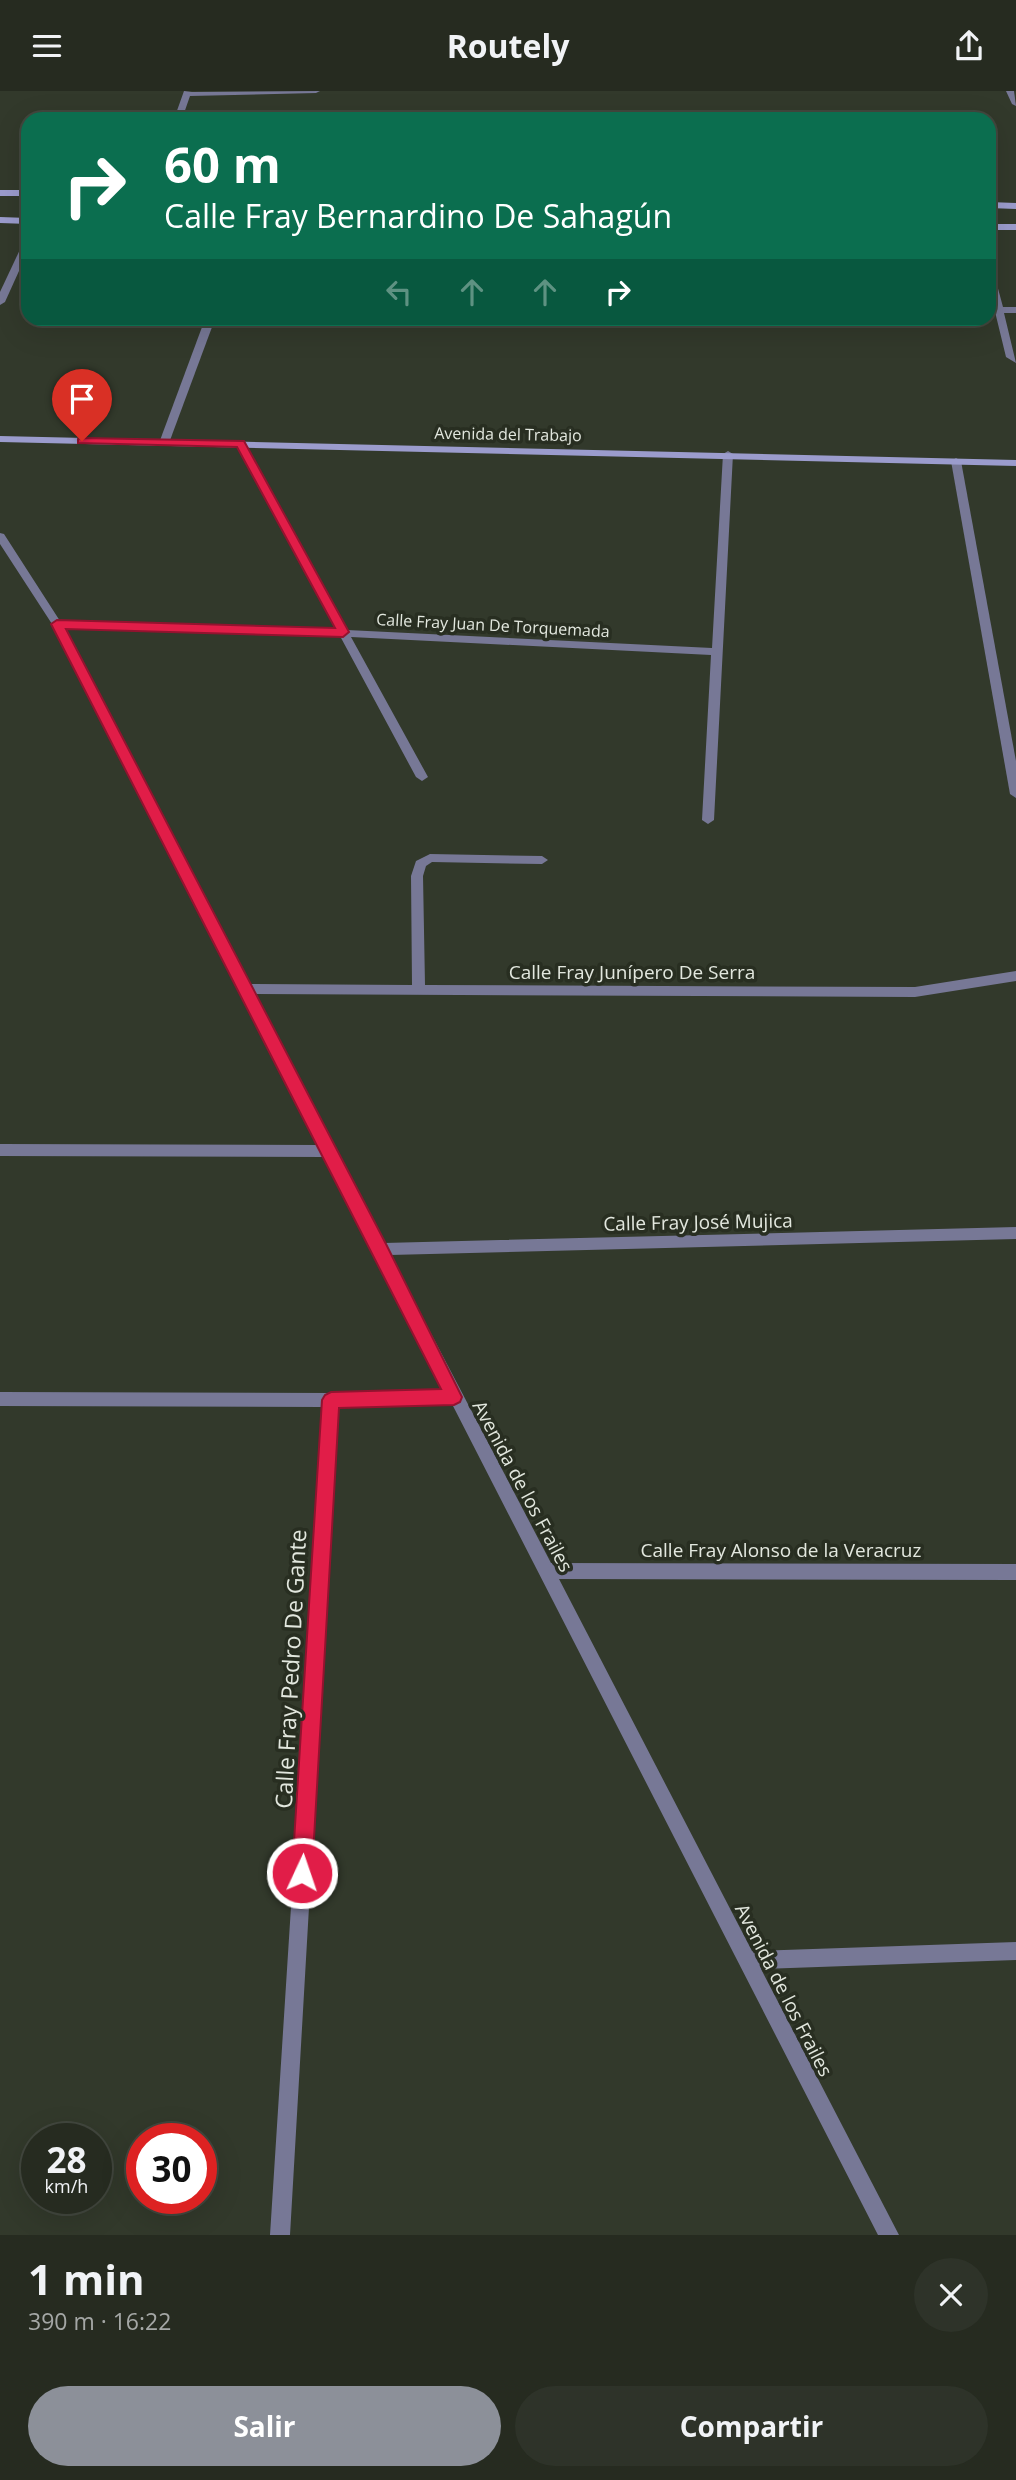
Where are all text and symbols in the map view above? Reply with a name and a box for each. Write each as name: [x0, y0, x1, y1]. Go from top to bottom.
text: Routely: [447, 24, 569, 67]
icon: menu: [28, 27, 66, 65]
icon: share: [950, 27, 988, 65]
text: 60 m: [164, 131, 281, 197]
icon: right: [49, 140, 140, 231]
text: Calle Fray Bernardino De Sahagún: [164, 194, 672, 237]
icon: left: [380, 273, 418, 311]
icon: ahead: [453, 273, 491, 311]
icon: ahead: [526, 273, 564, 311]
icon: right: [599, 273, 637, 311]
pin: [52, 369, 112, 441]
icon: arrive: [63, 380, 101, 418]
street label: Avenida del Trabajo: [434, 422, 582, 446]
street label: Calle Fray Juan De Torquemada: [376, 608, 610, 642]
street label: Calle Fray Junípero De Serra: [509, 959, 755, 985]
street label: Calle Fray José Mujica: [603, 1207, 793, 1237]
street label: Avenida de los Frailes: [467, 1396, 579, 1576]
street label: Calle Fray Pedro De Gante: [267, 1529, 313, 1809]
street label: Calle Fray Alonso de la Veracruz: [641, 1537, 922, 1563]
position arrow: [265, 1836, 339, 1910]
street label: Avenida de los Frailes: [729, 1899, 839, 2081]
speed limit sign: 30: [126, 2123, 217, 2214]
text: 28: [46, 2136, 87, 2183]
text: km/h: [45, 2174, 88, 2198]
text: 1 min: [28, 2250, 145, 2307]
button: close: [914, 2258, 988, 2332]
text: 390 m · 16:22: [28, 2305, 171, 2337]
button: Salir: [28, 2386, 501, 2466]
button: Compartir: [515, 2386, 988, 2466]

